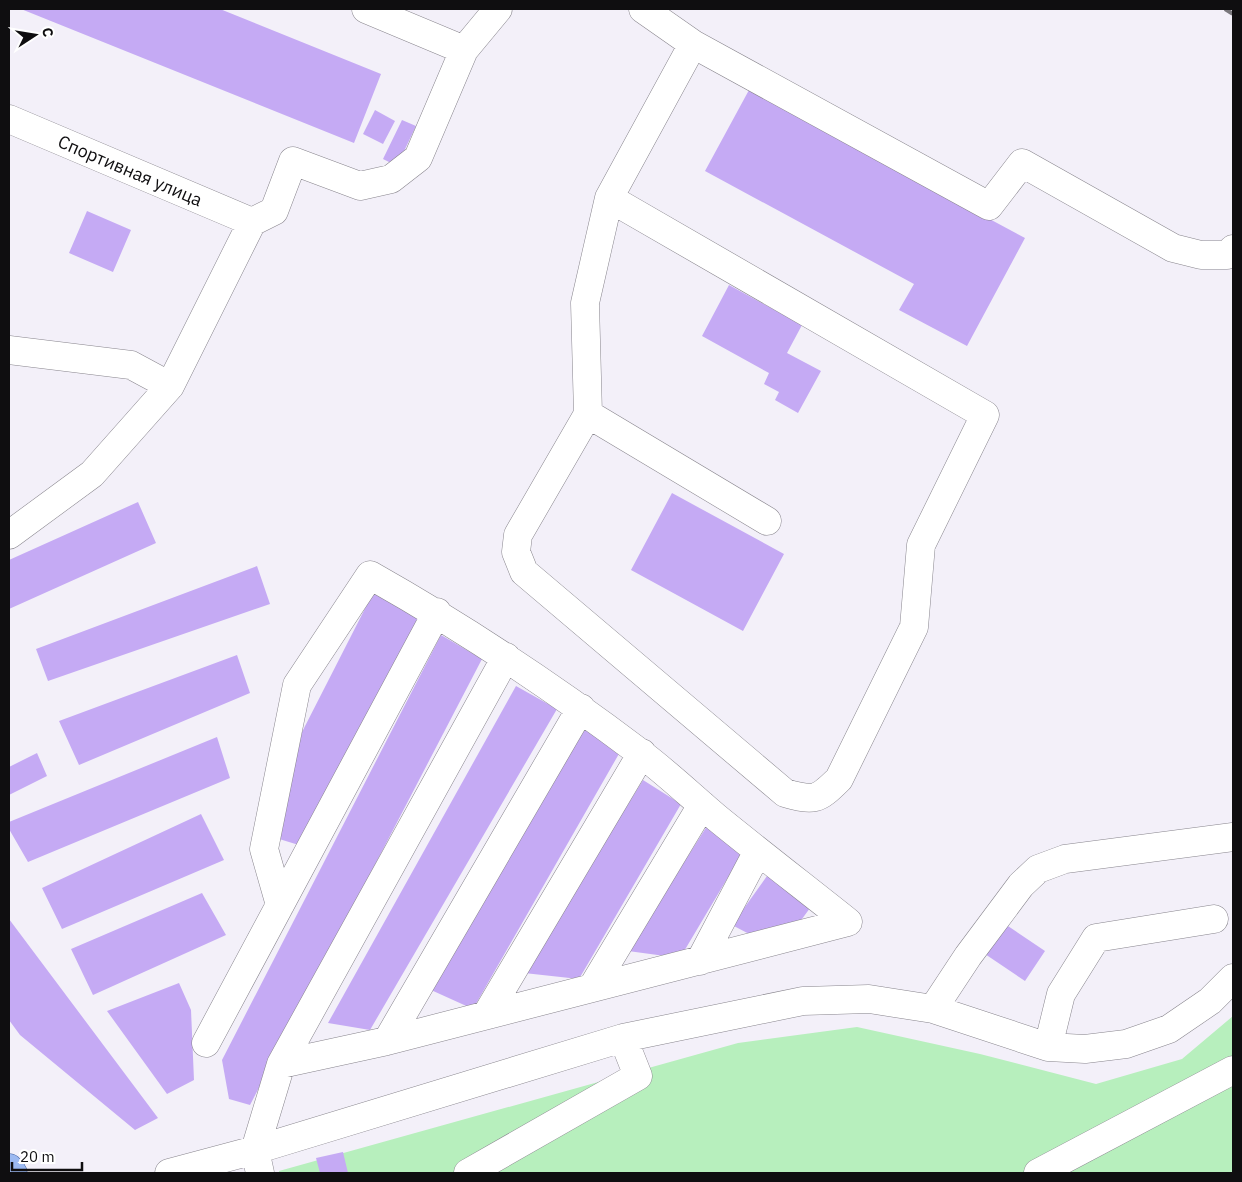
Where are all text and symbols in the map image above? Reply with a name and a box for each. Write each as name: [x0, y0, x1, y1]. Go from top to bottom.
north arrow: [10, 10, 60, 60]
text: С: [38, 26, 57, 39]
street label: Спортивная улица: [54, 130, 206, 212]
scale bar: [12, 1140, 82, 1172]
text: 20 m: [20, 1147, 55, 1166]

